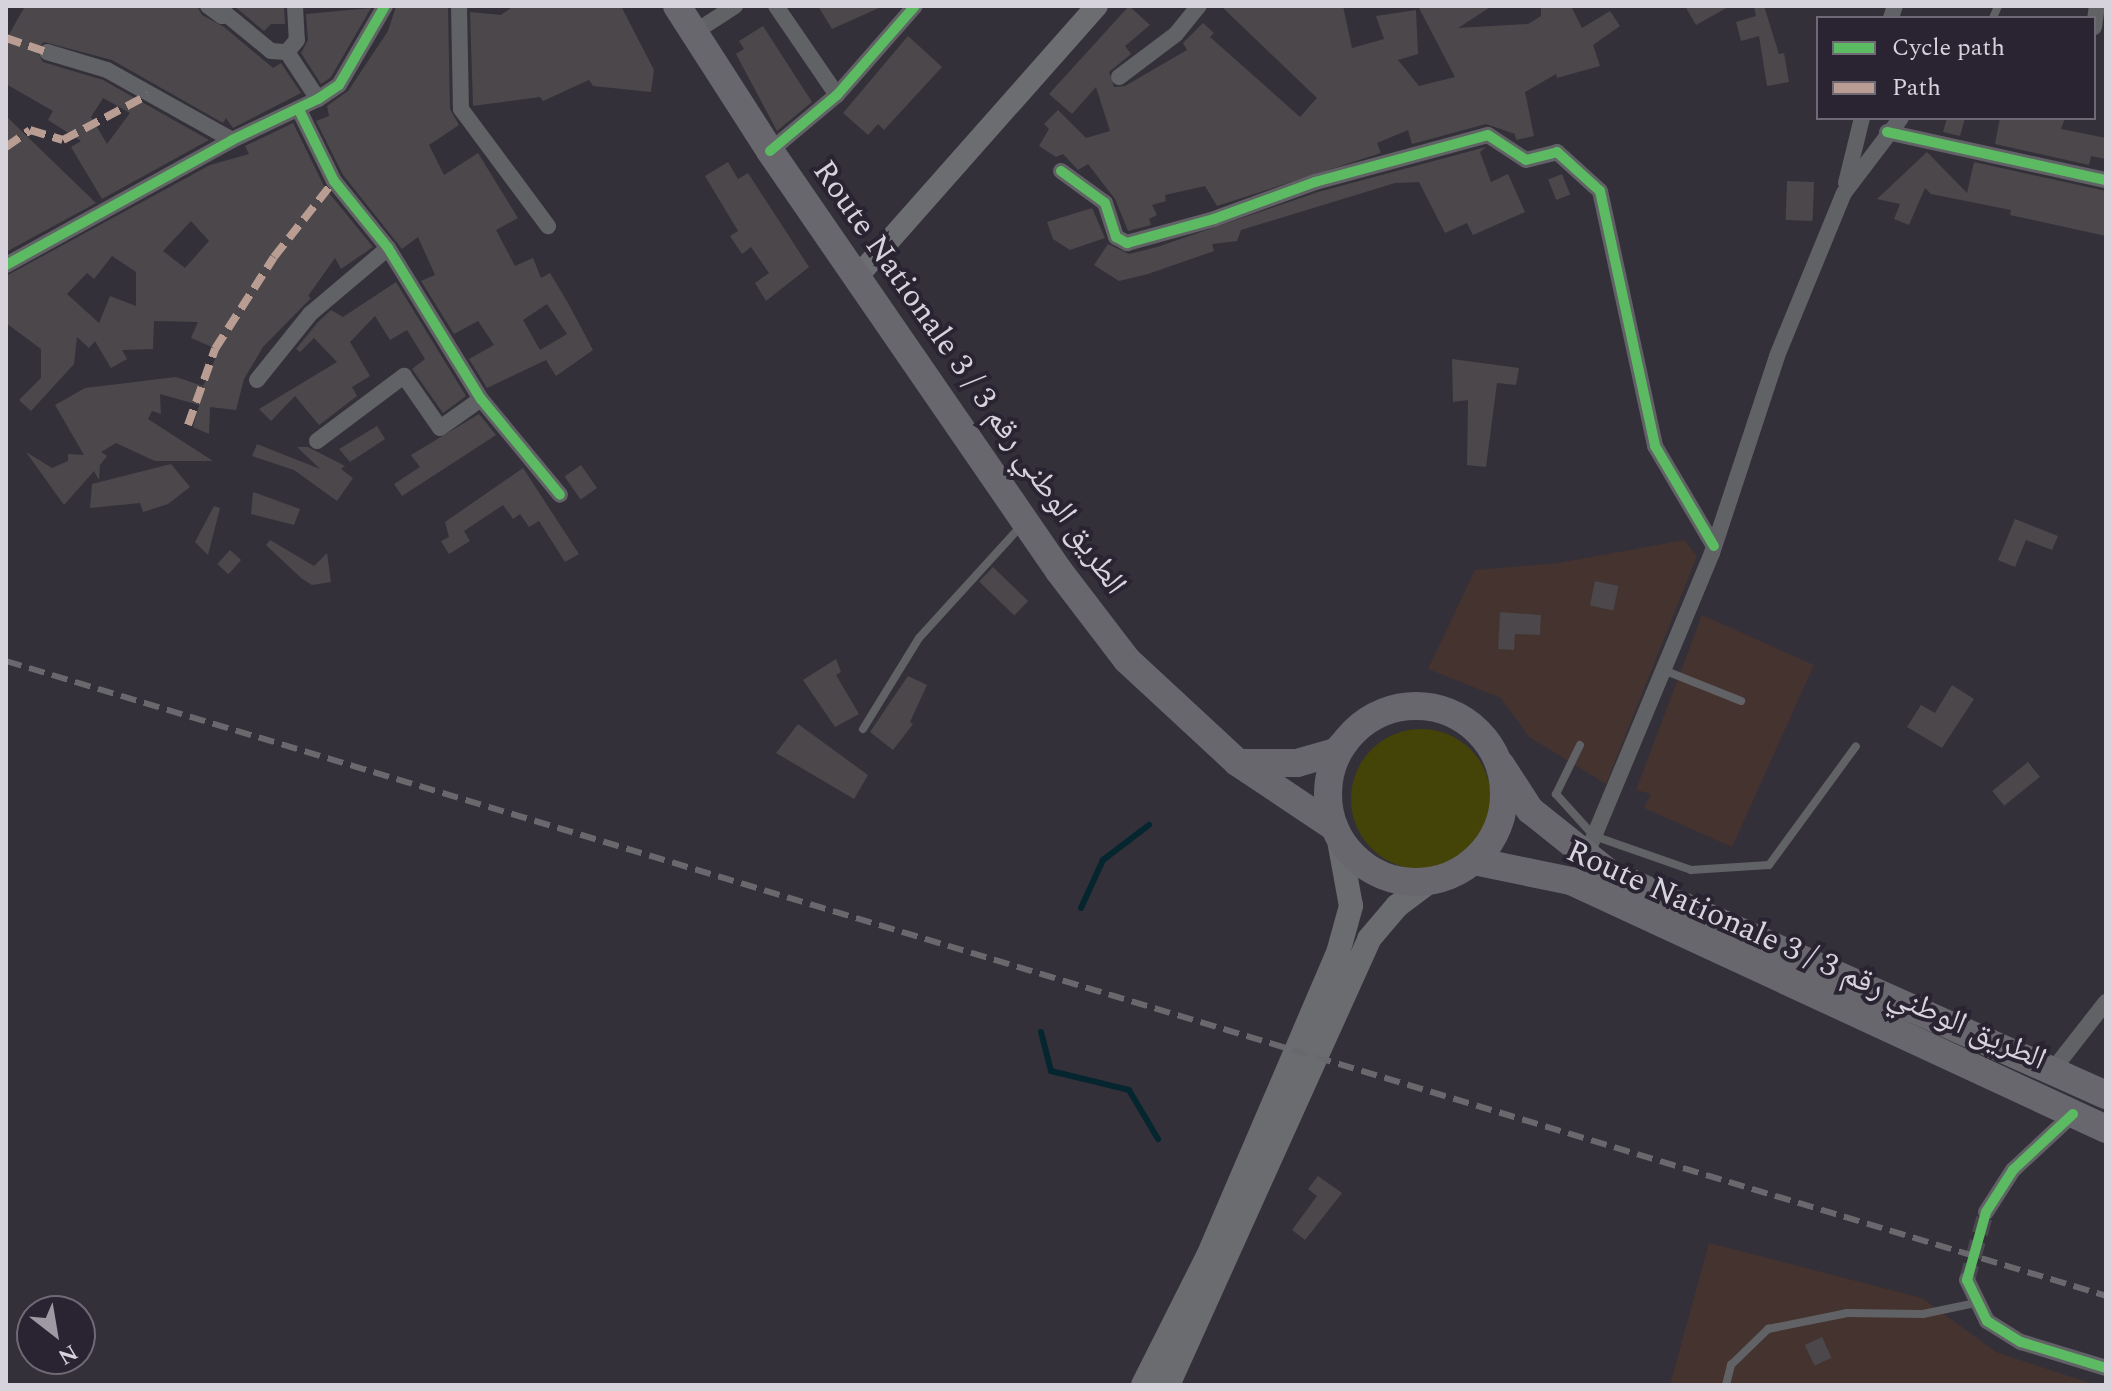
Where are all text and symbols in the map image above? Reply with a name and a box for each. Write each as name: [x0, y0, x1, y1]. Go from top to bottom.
legend: [1816, 16, 2096, 120]
text: Cycle path: [1892, 30, 2005, 66]
text: Path: [1892, 70, 1941, 106]
street label: Route Nationale 3 / الطريق الوطني رقم 3: [804, 154, 1134, 602]
street label: Route Nationale 3 / الطريق الوطني رقم 3: [1560, 832, 2052, 1080]
north arrow: [16, 1295, 96, 1375]
text: N: [51, 1336, 84, 1373]

